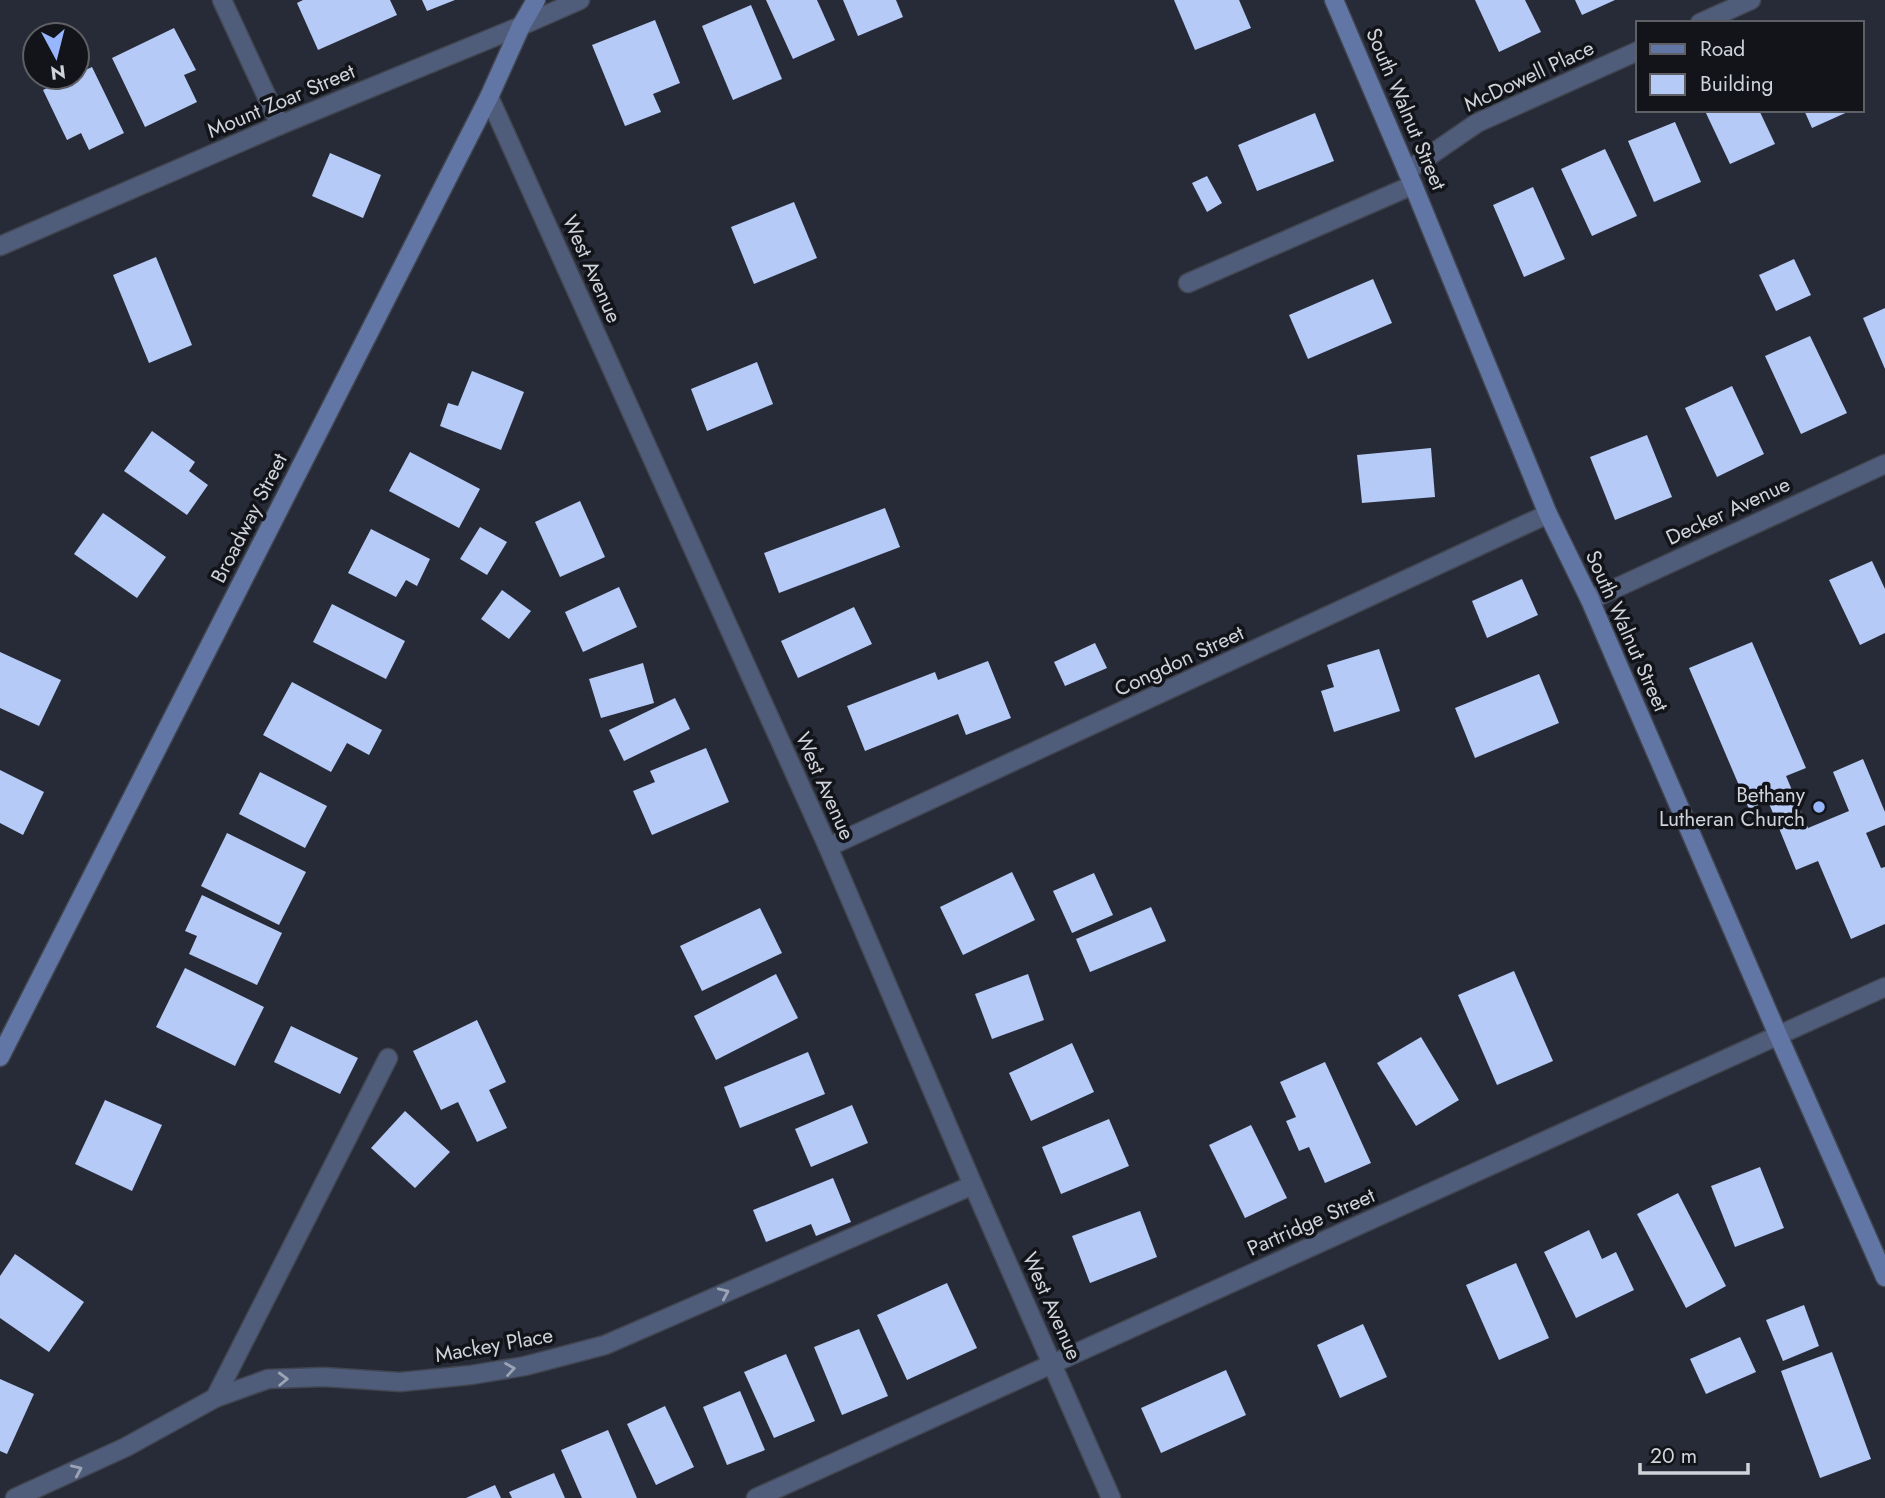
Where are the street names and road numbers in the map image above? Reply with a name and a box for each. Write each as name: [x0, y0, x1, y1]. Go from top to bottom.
street label: South Walnut Street: [1358, 23, 1454, 195]
street label: McDowell Place: [1459, 33, 1599, 119]
street label: Mount Zoar Street: [202, 56, 360, 146]
street label: West Avenue: [555, 210, 629, 328]
street label: Broadway Street: [203, 448, 295, 588]
street label: Decker Avenue: [1661, 469, 1795, 553]
street label: South Walnut Street: [1578, 546, 1676, 716]
street label: Congdon Street: [1109, 618, 1249, 704]
street label: West Avenue: [788, 727, 862, 845]
street label: Partridge Street: [1242, 1180, 1380, 1264]
street label: West Avenue: [1015, 1247, 1089, 1365]
street label: Mackey Place: [433, 1320, 556, 1370]

